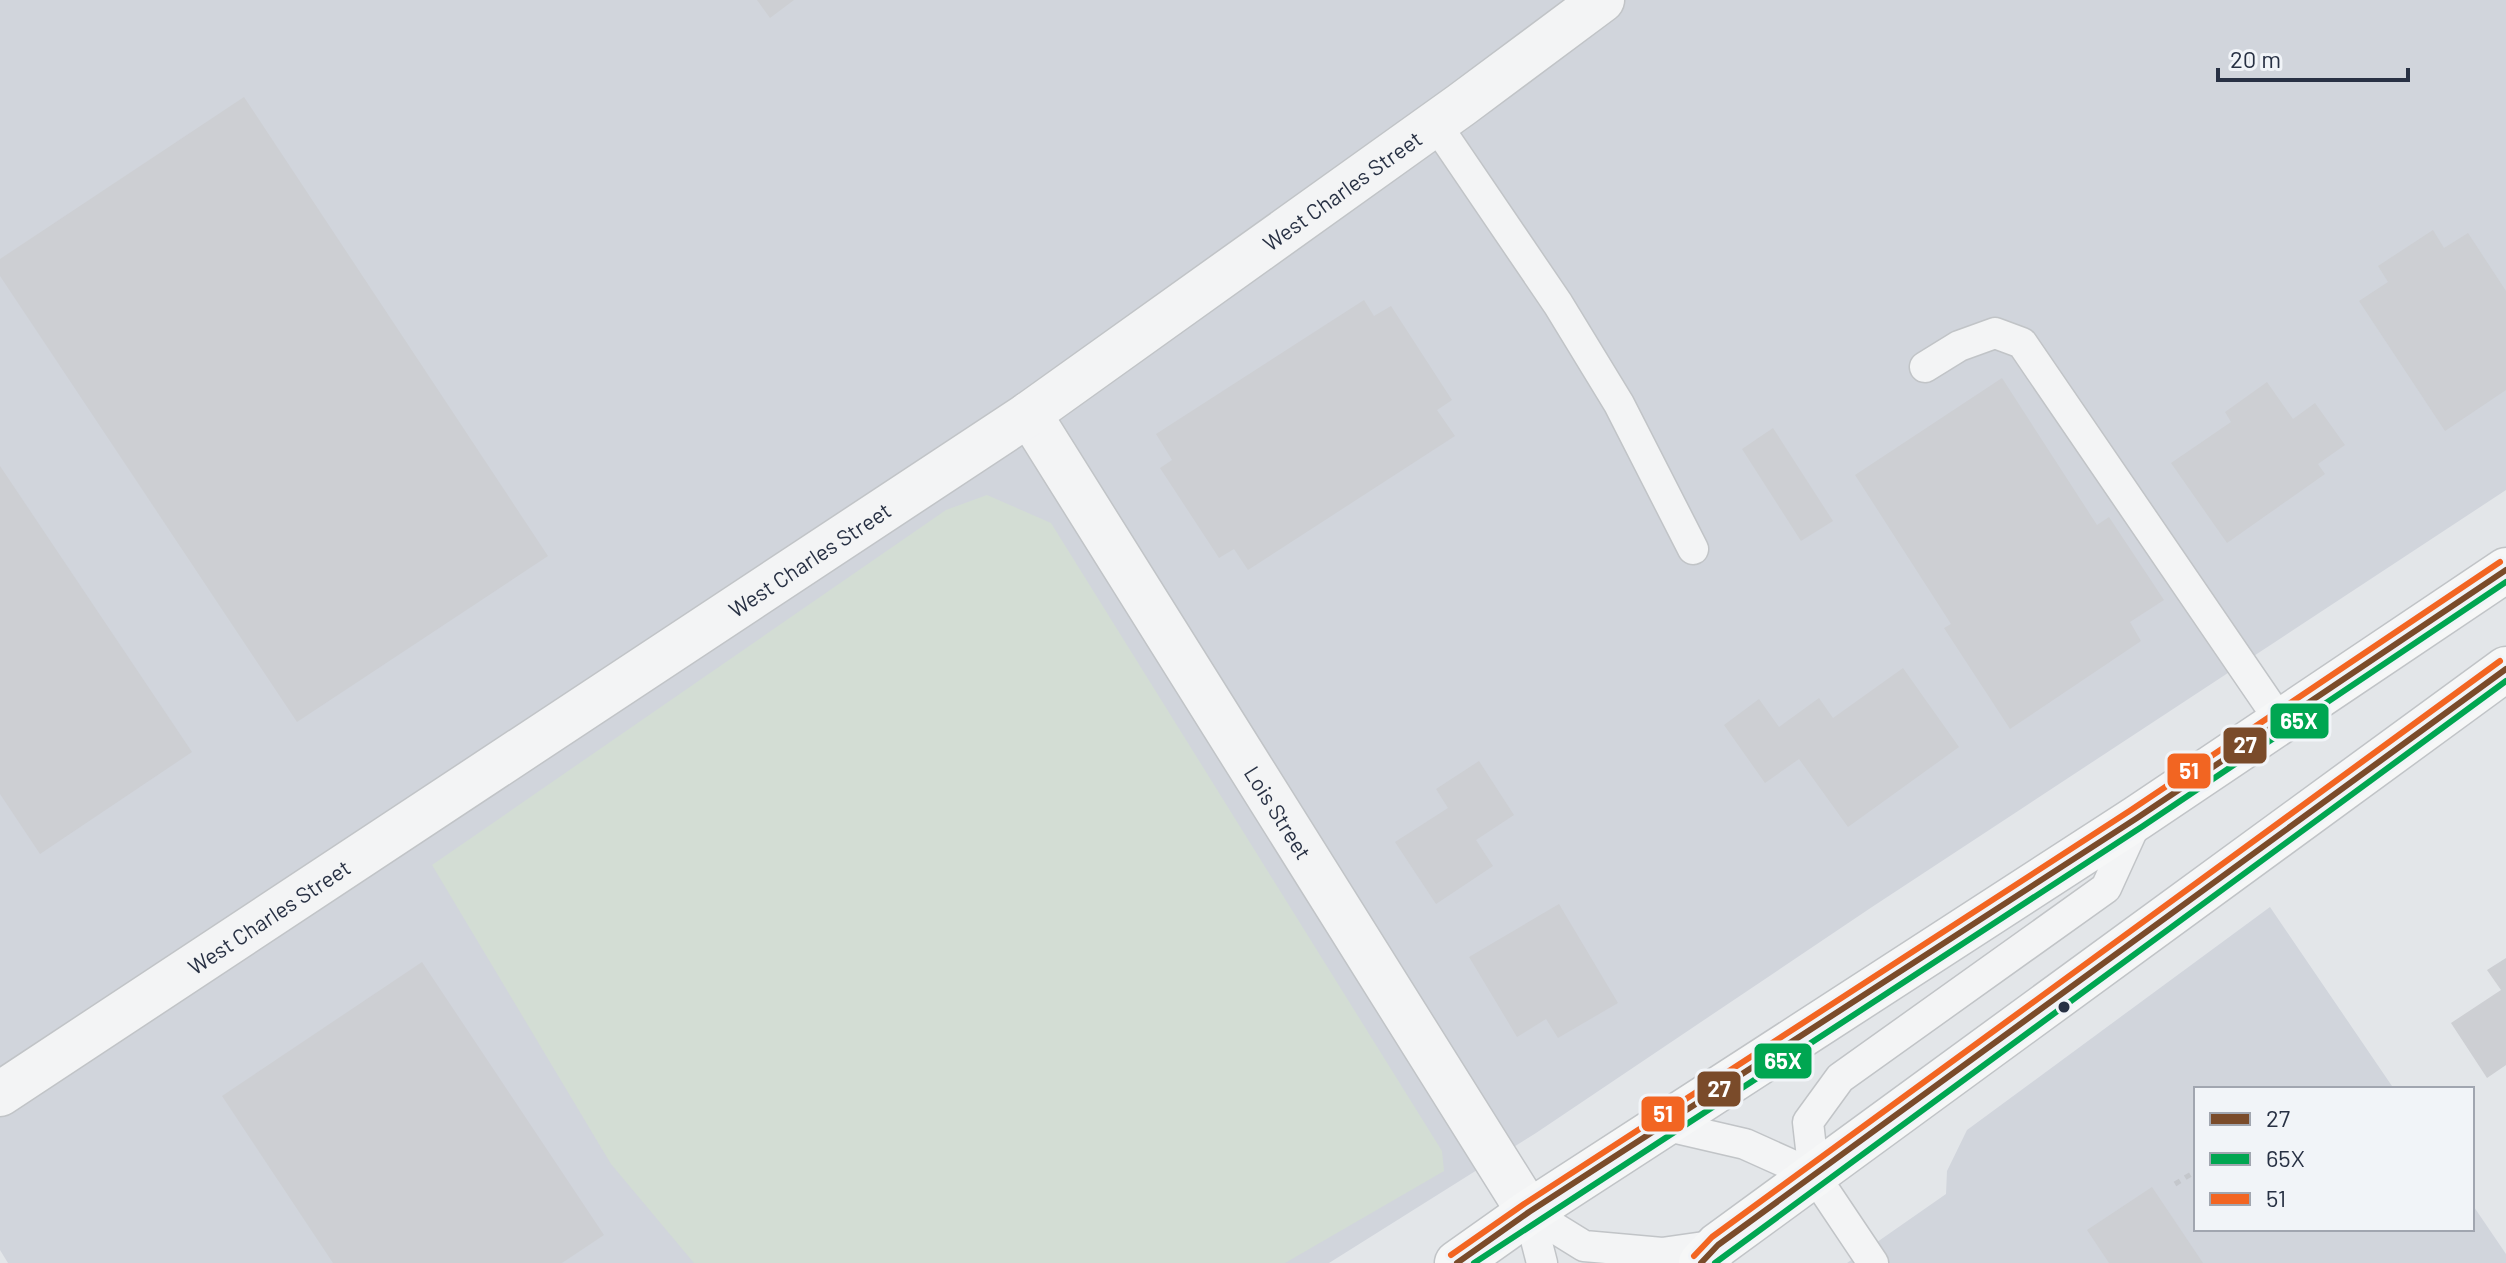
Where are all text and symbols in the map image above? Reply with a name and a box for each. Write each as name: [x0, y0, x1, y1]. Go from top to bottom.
scale bar: [2218, 32, 2408, 82]
text: 20 m: [2230, 44, 2281, 73]
street label: West Charles Street: [1257, 125, 1426, 256]
street label: West Charles Street: [723, 496, 895, 622]
line badge: 65X: [2269, 702, 2330, 740]
text: 65X: [2280, 707, 2318, 733]
line badge: 27: [2222, 726, 2268, 765]
text: 27: [2233, 731, 2257, 757]
line badge: 51: [2166, 752, 2212, 790]
text: 51: [2179, 757, 2199, 783]
street label: Lois Street: [1240, 761, 1318, 864]
street label: West Charles Street: [183, 854, 355, 979]
unlabelled marker: [2056, 999, 2072, 1015]
line badge: 65X: [1753, 1042, 1813, 1080]
text: 65X: [1764, 1047, 1802, 1073]
line badge: 27: [1696, 1070, 1742, 1108]
text: 27: [1707, 1075, 1731, 1101]
legend: [2194, 1087, 2474, 1231]
line badge: 51: [1640, 1095, 1686, 1133]
text: 51: [1653, 1100, 1673, 1126]
text: 27: [2266, 1103, 2290, 1132]
text: 65X: [2266, 1143, 2305, 1172]
text: 51: [2266, 1183, 2286, 1212]

